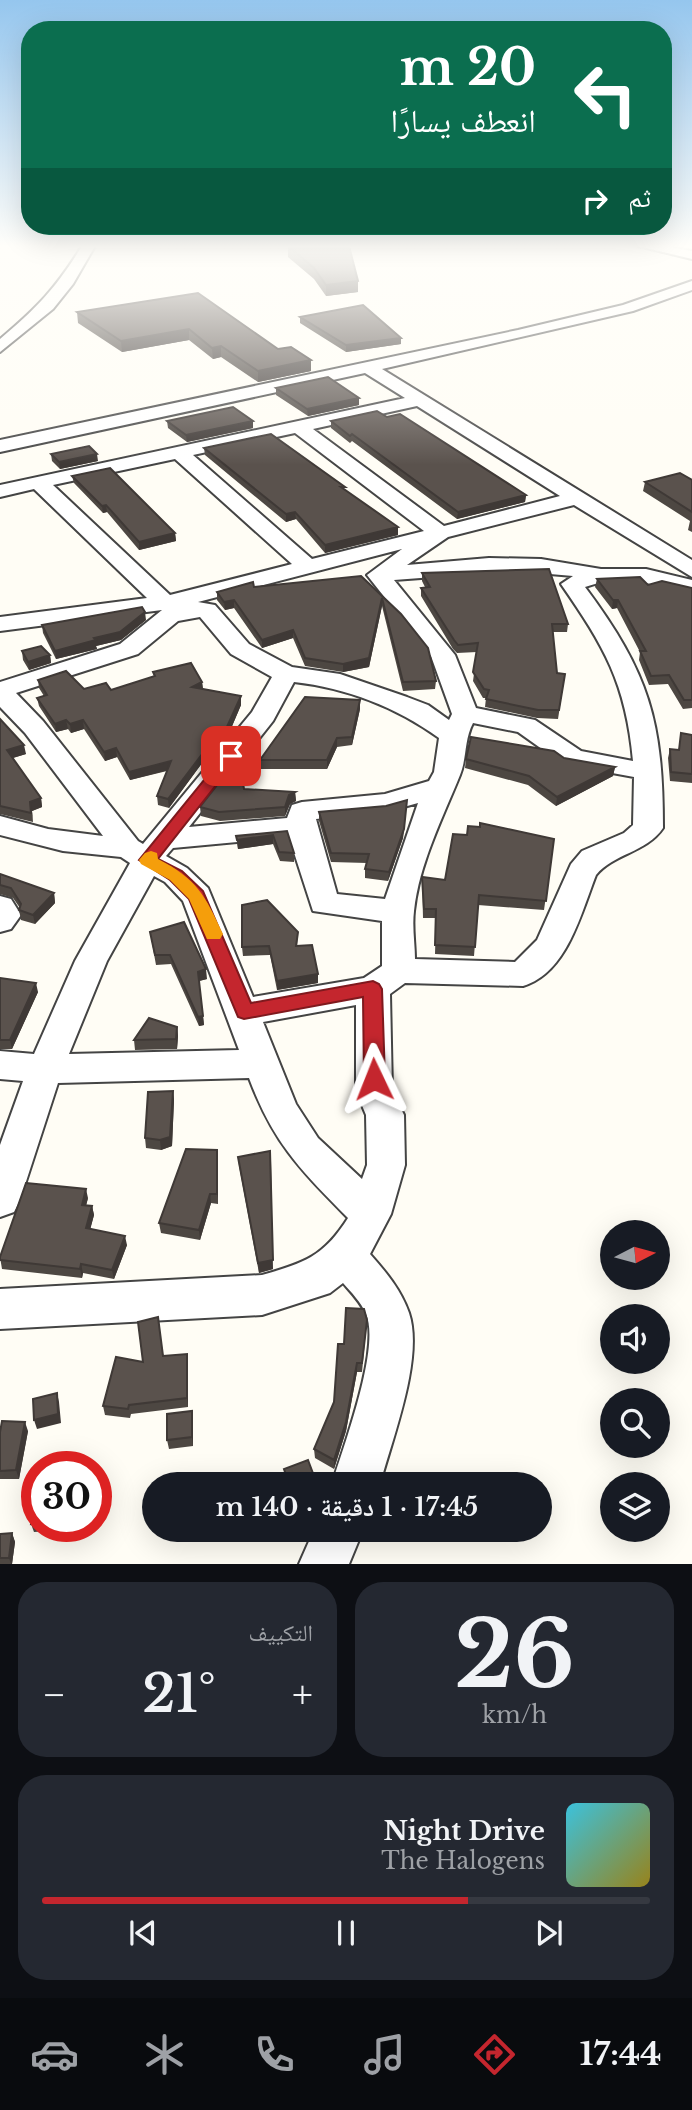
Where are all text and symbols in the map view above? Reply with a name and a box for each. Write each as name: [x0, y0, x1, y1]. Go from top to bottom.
text: 20 m: [400, 37, 536, 98]
icon: left: [560, 49, 651, 140]
text: انعطف يسارًا: [391, 101, 536, 141]
icon: right: [576, 182, 614, 220]
text: ثم: [628, 182, 651, 214]
pin: [201, 726, 261, 786]
icon: arrive: [212, 737, 250, 775]
position arrow: [337, 1042, 411, 1116]
north arrow: [600, 1220, 670, 1290]
map controls: [600, 1220, 670, 1542]
button: sound: [600, 1304, 670, 1374]
button: search: [600, 1388, 670, 1458]
speed limit sign: 30: [21, 1451, 112, 1542]
button: layers: [600, 1472, 670, 1542]
text: 17:45 · 1 دقيقة · 140 m: [216, 1491, 478, 1523]
text: 26: [454, 1599, 575, 1712]
text: التكييف: [248, 1619, 313, 1647]
text: 21°: [142, 1662, 216, 1726]
text: −: [42, 1671, 66, 1718]
text: +: [292, 1671, 313, 1718]
text: km/h: [482, 1701, 547, 1729]
text: Night Drive: [383, 1815, 545, 1847]
text: The Halogens: [381, 1847, 545, 1875]
icon: previous: [124, 1914, 162, 1952]
icon: pause: [327, 1914, 365, 1952]
icon: next: [530, 1914, 568, 1952]
icon: car: [30, 2030, 79, 2079]
icon: climate: [140, 2030, 189, 2079]
icon: phone: [250, 2030, 299, 2079]
icon: music: [360, 2030, 409, 2079]
icon: directions: [470, 2030, 519, 2079]
text: 17:44: [580, 2034, 662, 2074]

